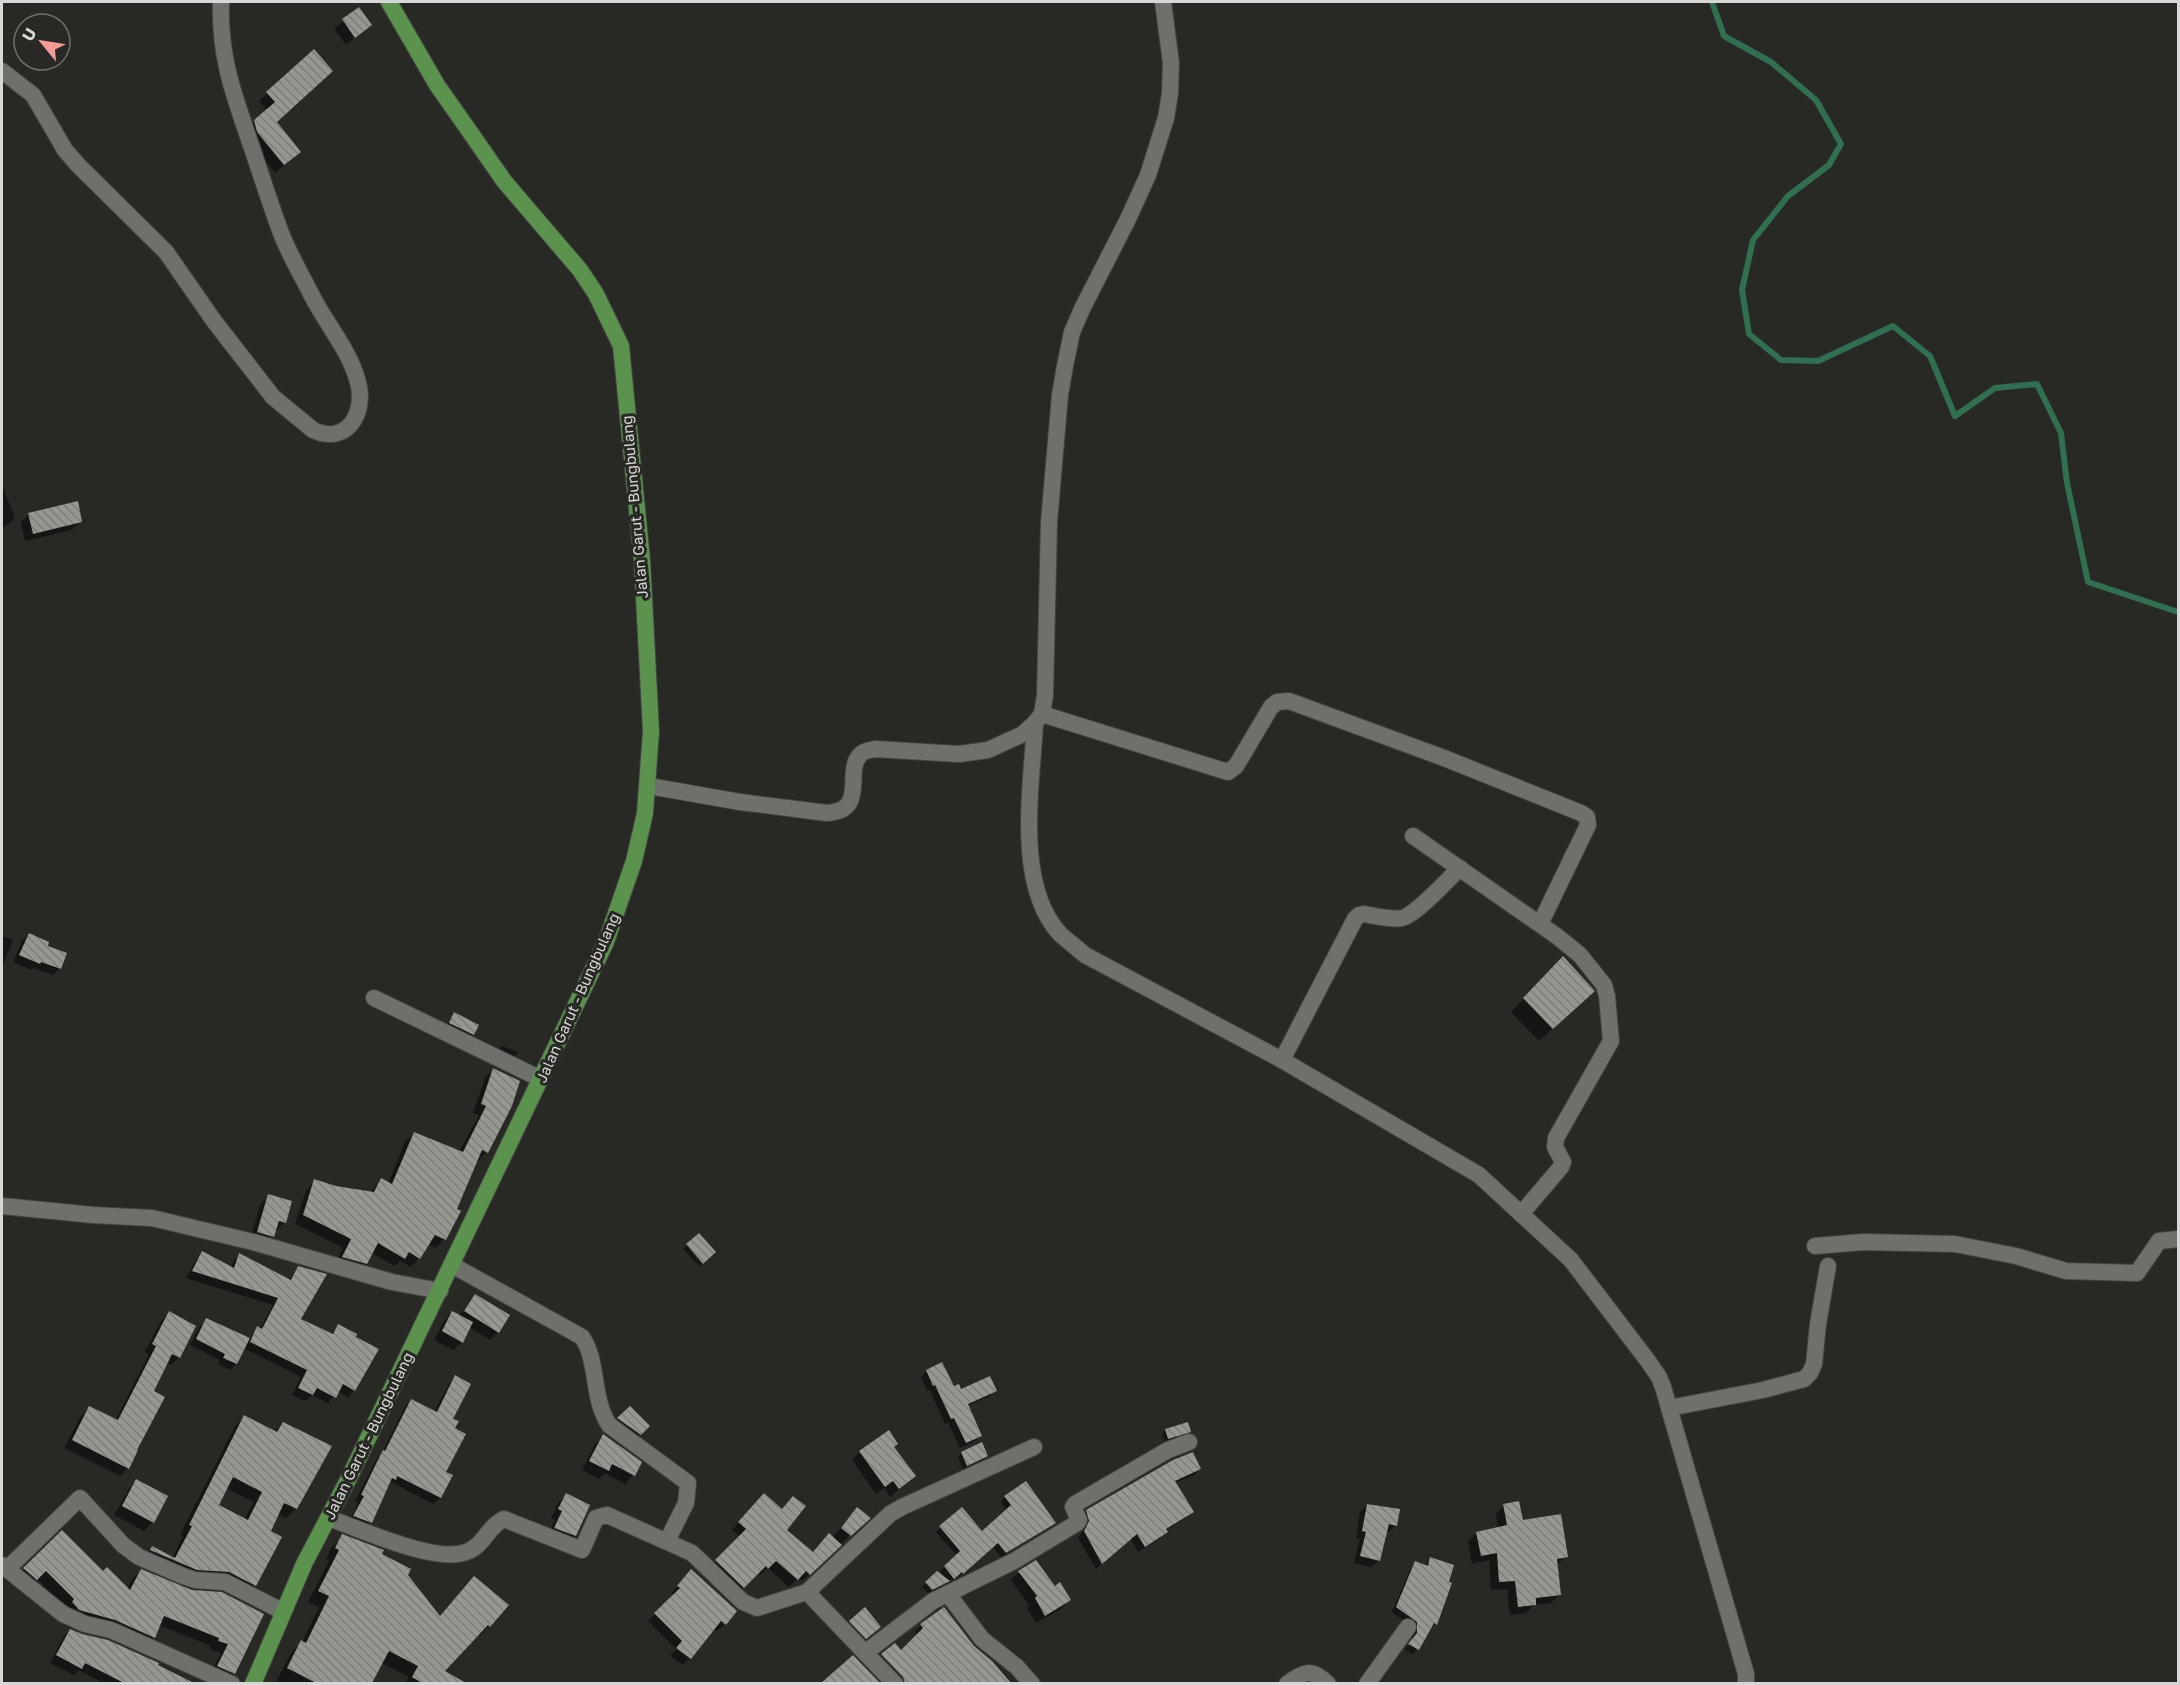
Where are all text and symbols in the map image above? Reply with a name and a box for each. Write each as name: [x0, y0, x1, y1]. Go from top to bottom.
north arrow: [12, 12, 72, 72]
text: U: [17, 24, 41, 45]
street label: Jalan Garut - Bungbulang: [617, 415, 651, 599]
street label: Jalan Garut - Bungbulang: [531, 910, 623, 1085]
street label: Jalan Garut - Bungbulang: [320, 1349, 416, 1522]

